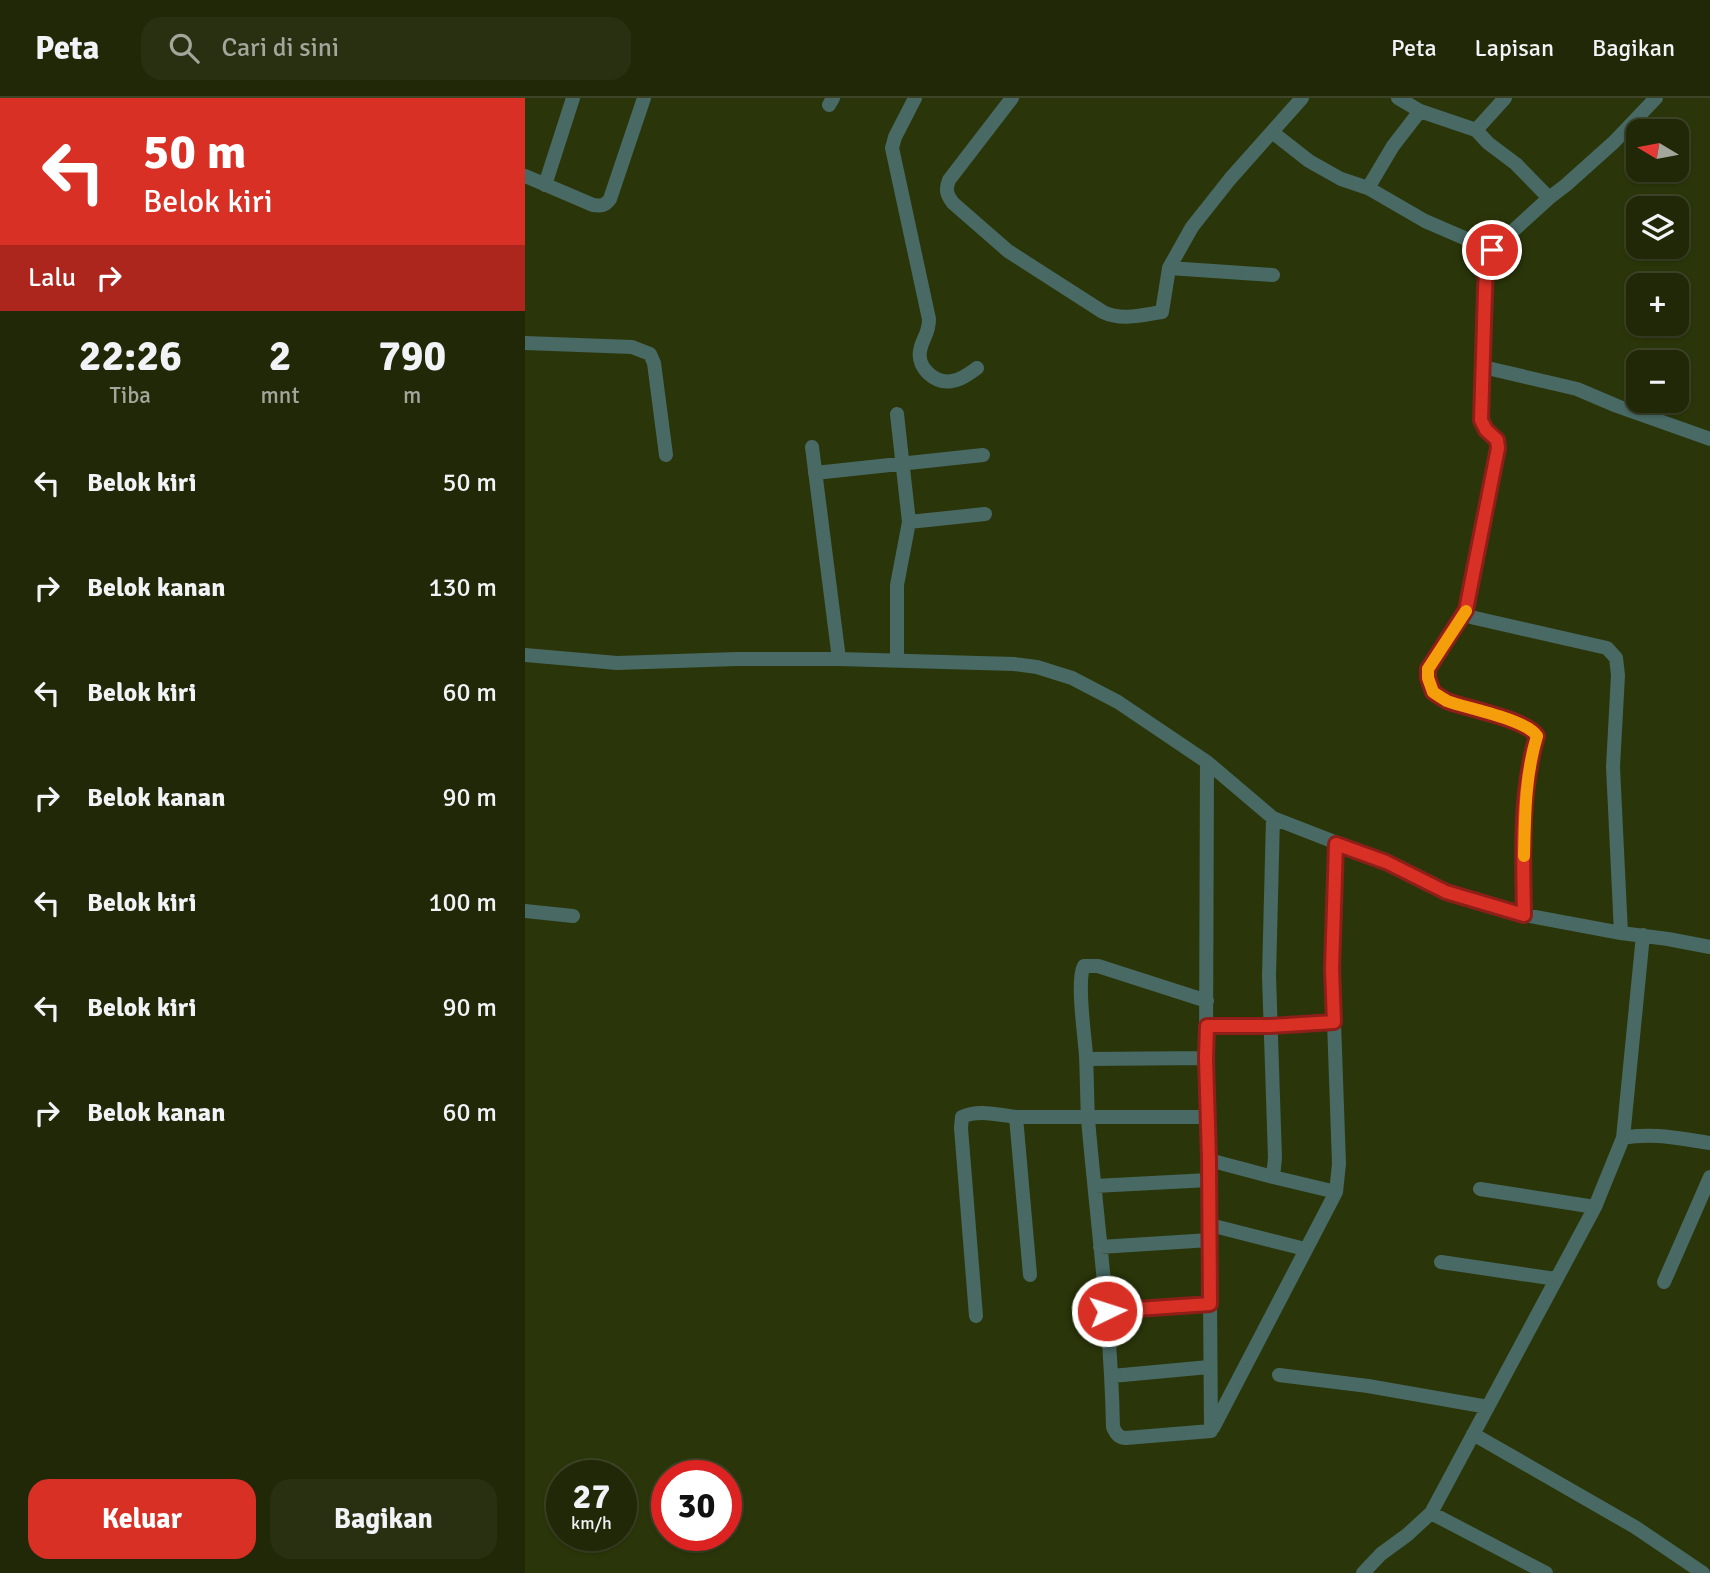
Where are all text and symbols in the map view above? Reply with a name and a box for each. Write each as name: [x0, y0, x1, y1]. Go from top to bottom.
search box: [141, 17, 631, 80]
text: Peta: [35, 28, 99, 69]
icon: search: [165, 29, 203, 67]
text: Cari di sini: [221, 32, 339, 64]
text: Peta: [1391, 33, 1437, 63]
text: Lapisan: [1475, 33, 1554, 63]
text: Bagikan: [1592, 33, 1675, 63]
north arrow: [1626, 119, 1689, 182]
map controls: [1626, 119, 1689, 413]
text: 50 m: [143, 122, 246, 182]
icon: left: [28, 126, 119, 217]
text: Belok kiri: [143, 182, 273, 221]
button: layers: [1626, 196, 1689, 259]
pin: [1462, 220, 1522, 280]
icon: arrive: [1473, 231, 1511, 269]
icon: right: [90, 259, 128, 297]
text: Lalu: [28, 262, 76, 294]
button: +: [1626, 273, 1689, 336]
text: 22:26: [79, 331, 182, 382]
text: 2: [269, 331, 291, 382]
text: 790: [378, 331, 446, 382]
button: −: [1626, 350, 1689, 413]
text: Tiba: [110, 381, 151, 410]
text: mnt: [261, 381, 299, 410]
text: m: [403, 381, 421, 410]
icon: left: [28, 464, 66, 502]
text: Belok kiri: [87, 467, 196, 499]
text: 50 m: [442, 467, 497, 499]
icon: right: [28, 569, 66, 607]
text: Belok kanan: [87, 572, 225, 604]
text: 130 m: [428, 572, 497, 604]
icon: left: [28, 674, 66, 712]
text: Belok kiri: [87, 677, 196, 709]
text: 60 m: [442, 677, 497, 709]
icon: right: [28, 779, 66, 817]
text: Belok kanan: [87, 782, 225, 814]
text: 90 m: [442, 782, 497, 814]
icon: left: [28, 884, 66, 922]
text: Belok kiri: [87, 887, 196, 919]
text: 100 m: [428, 887, 497, 919]
icon: left: [28, 989, 66, 1027]
text: Belok kiri: [87, 992, 196, 1024]
text: 90 m: [442, 992, 497, 1024]
icon: right: [28, 1094, 66, 1132]
text: Belok kanan: [87, 1097, 225, 1129]
text: 60 m: [442, 1097, 497, 1129]
position arrow: [1070, 1274, 1144, 1348]
speed limit sign: 30: [651, 1460, 742, 1551]
text: 27: [573, 1475, 610, 1518]
button: Keluar: [28, 1479, 256, 1559]
button: Bagikan: [270, 1479, 497, 1559]
text: km/h: [571, 1512, 612, 1534]

